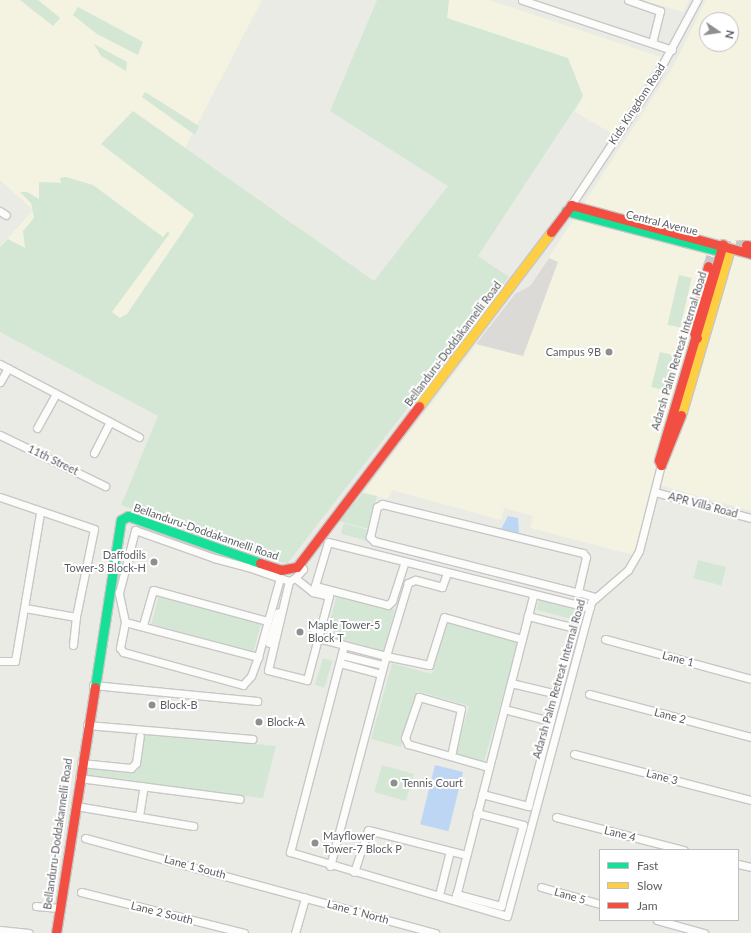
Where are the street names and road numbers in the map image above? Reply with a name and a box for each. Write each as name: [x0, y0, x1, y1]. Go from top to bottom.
street label: Kids Kingdom Road: [606, 61, 668, 147]
street label: Central Avenue: [624, 208, 700, 238]
street label: Adarsh Palm Retreat Internal Road: [649, 270, 709, 432]
street label: Bellanduru-Doddakannelli Road: [402, 279, 504, 409]
street label: 11th Street: [26, 442, 80, 478]
street label: APR Villa Road: [667, 489, 739, 521]
street label: Bellanduru-Doddakannelli Road: [132, 501, 280, 563]
street label: Adarsh Palm Retreat Internal Road: [530, 598, 588, 760]
street label: Lane 1: [661, 648, 695, 670]
street label: Lane 2: [653, 705, 687, 727]
street label: Bellanduru-Doddakannelli Road: [41, 758, 75, 910]
street label: Lane 3: [645, 766, 679, 788]
street label: Lane 4: [603, 824, 637, 844]
street label: Lane 1 South: [163, 852, 227, 882]
street label: Lane 5: [553, 885, 587, 907]
street label: Lane 1 North: [326, 897, 390, 927]
street label: Lane 2 South: [130, 899, 194, 927]

